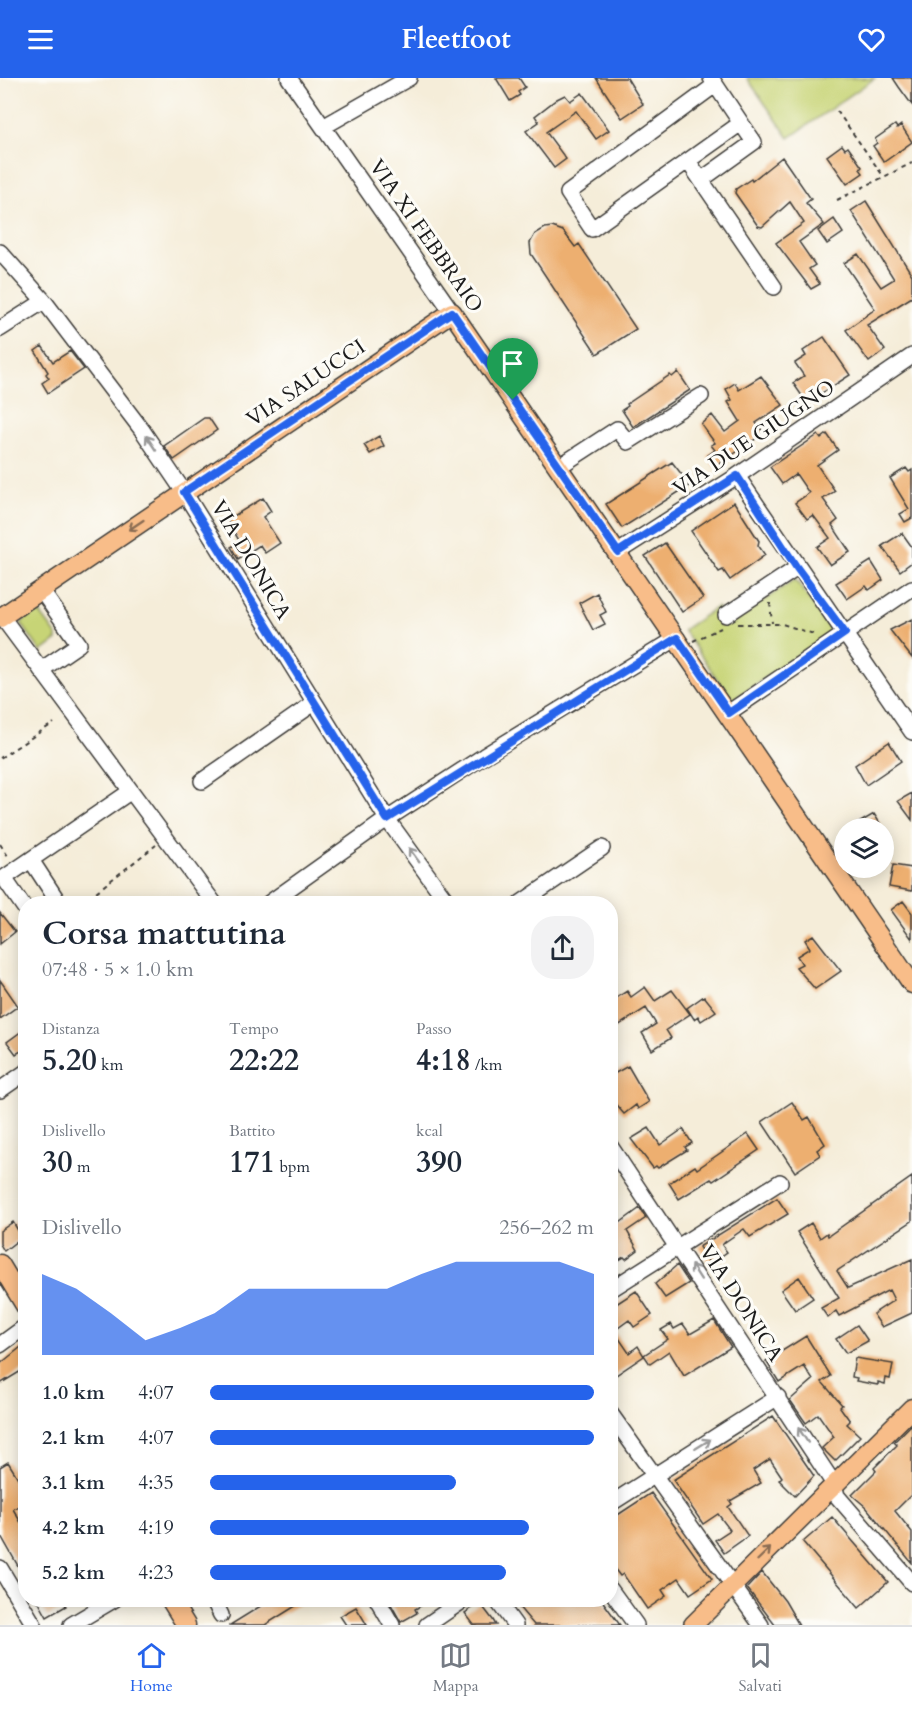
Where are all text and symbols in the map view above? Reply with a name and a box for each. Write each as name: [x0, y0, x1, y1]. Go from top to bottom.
text: Fleetfoot: [401, 21, 511, 58]
icon: menu: [24, 23, 57, 56]
icon: heart: [855, 23, 888, 56]
street label: VIA XI FEBBRAIO: [362, 154, 490, 318]
street label: VIA SALUCCI: [241, 332, 371, 434]
pin: [487, 338, 538, 400]
icon: arrive: [496, 347, 529, 380]
street label: VIA DUE GIUGNO: [667, 373, 841, 503]
one-way arrow: [145, 435, 158, 452]
street label: VIA DONICA: [204, 495, 298, 625]
one-way arrow: [128, 519, 145, 531]
map controls: [834, 818, 894, 878]
button: layers: [834, 818, 894, 878]
one-way arrow: [408, 848, 420, 864]
text: Corsa mattutina: [42, 911, 286, 956]
button: share: [531, 916, 594, 979]
text: 07:48 · 5 × 1.0 km: [42, 956, 194, 983]
text: Distanza: [42, 1018, 100, 1040]
text: Tempo: [229, 1018, 279, 1040]
text: Passo: [416, 1018, 452, 1040]
text: 5.20: [42, 1040, 97, 1081]
text: 22:22: [229, 1040, 299, 1081]
text: 4:18: [416, 1040, 471, 1081]
text: km: [97, 1054, 123, 1076]
text: /km: [471, 1054, 502, 1076]
text: Dislivello: [42, 1120, 106, 1142]
text: Battito: [229, 1120, 275, 1142]
text: kcal: [416, 1120, 443, 1142]
text: 30: [42, 1142, 73, 1183]
text: 171: [229, 1142, 275, 1183]
text: 390: [416, 1142, 462, 1183]
text: m: [73, 1156, 91, 1178]
text: bpm: [275, 1156, 310, 1178]
text: Dislivello: [42, 1214, 121, 1241]
text: 256–262 m: [499, 1214, 594, 1241]
street label: VIA DONICA: [692, 1239, 790, 1367]
one-way arrow: [690, 1264, 702, 1281]
text: 1.0 km: [42, 1379, 105, 1406]
text: 4:07: [138, 1379, 174, 1406]
text: 2.1 km: [42, 1424, 105, 1451]
text: 4:07: [138, 1424, 174, 1451]
one-way arrow: [796, 1427, 808, 1444]
one-way arrow: [694, 1438, 711, 1450]
text: 3.1 km: [42, 1469, 105, 1496]
text: 4:35: [138, 1469, 174, 1496]
text: 4.2 km: [42, 1514, 105, 1541]
text: 4:19: [138, 1514, 174, 1541]
one-way arrow: [757, 1546, 772, 1561]
text: 5.2 km: [42, 1559, 105, 1586]
text: 4:23: [138, 1559, 174, 1586]
tab: Home: [130, 1639, 173, 1697]
tab: Mappa: [433, 1639, 479, 1697]
tab: Salvati: [738, 1639, 782, 1697]

